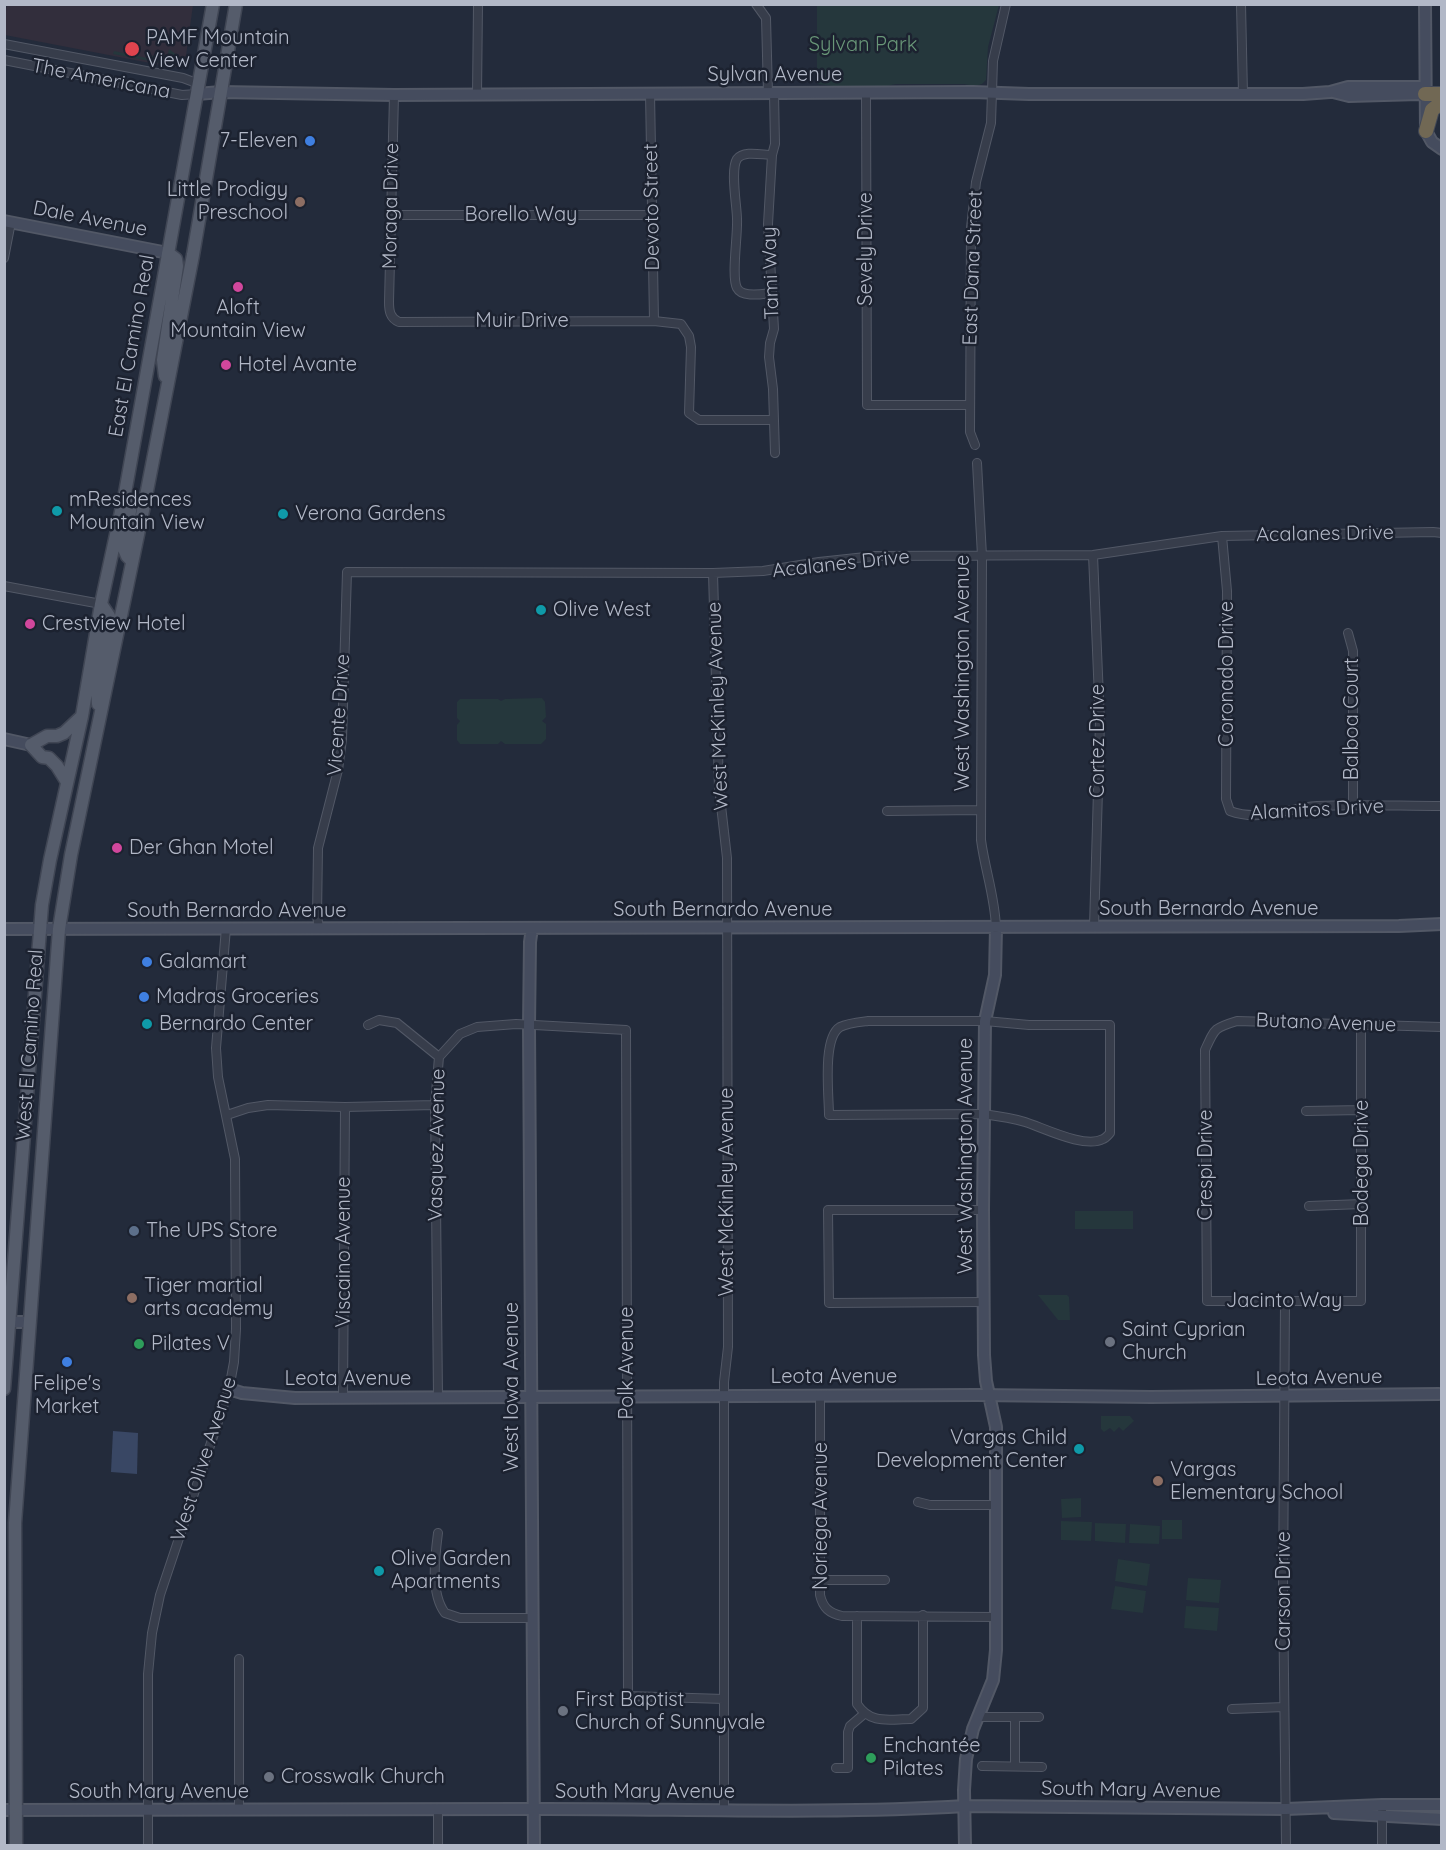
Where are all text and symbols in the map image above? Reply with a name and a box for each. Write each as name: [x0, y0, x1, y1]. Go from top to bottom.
place label: PAMF Mountain View Center: [146, 26, 290, 73]
park label: Sylvan Park: [809, 33, 917, 57]
marker: PAMF Mountain View Center: [123, 40, 141, 58]
street label: The Americana: [30, 54, 172, 104]
street label: Sylvan Avenue: [708, 63, 842, 87]
place label: 7-Eleven: [220, 129, 298, 153]
marker: 7-Eleven: [303, 134, 317, 148]
street label: Moraga Drive: [378, 143, 404, 269]
street label: Devoto Street: [639, 143, 665, 271]
place label: Little Prodigy Preschool: [167, 178, 288, 225]
street label: East Dana Street: [958, 190, 988, 346]
street label: Sevely Drive: [854, 192, 878, 306]
marker: Little Prodigy Preschool: [293, 195, 307, 209]
street label: Dale Avenue: [31, 196, 149, 242]
street label: Borello Way: [465, 203, 577, 227]
street label: Tami Way: [757, 226, 785, 320]
street label: East El Camino Real: [104, 253, 160, 439]
marker: Aloft Mountain View: [231, 280, 245, 294]
place label: Aloft Mountain View: [170, 296, 306, 343]
street label: Muir Drive: [475, 309, 569, 333]
place label: Hotel Avante: [238, 353, 357, 377]
marker: Hotel Avante: [219, 358, 233, 372]
place label: mResidences Mountain View: [69, 488, 205, 535]
place label: Verona Gardens: [295, 502, 446, 526]
marker: mResidences Mountain View: [50, 504, 64, 518]
marker: Verona Gardens: [276, 507, 290, 521]
street label: Acalanes Drive: [1256, 521, 1394, 547]
street label: Acalanes Drive: [771, 545, 911, 583]
street label: West Washington Avenue: [951, 555, 975, 791]
place label: Olive West: [553, 598, 651, 622]
street label: West McKinley Avenue: [702, 601, 734, 811]
street label: Coronado Drive: [1215, 601, 1239, 747]
marker: Olive West: [534, 603, 548, 617]
place label: Crestview Hotel: [42, 612, 185, 636]
marker: Crestview Hotel: [23, 617, 37, 631]
street label: Vicente Drive: [323, 653, 355, 777]
street label: Balboa Court: [1340, 658, 1364, 780]
street label: Cortez Drive: [1086, 684, 1110, 798]
street label: Alamitos Drive: [1250, 795, 1384, 825]
place label: Der Ghan Motel: [129, 836, 274, 860]
marker: Der Ghan Motel: [110, 841, 124, 855]
street label: South Bernardo Avenue: [1099, 897, 1319, 921]
street label: South Bernardo Avenue: [613, 898, 833, 922]
street label: South Bernardo Avenue: [127, 899, 347, 923]
street label: West El Camino Real: [11, 949, 49, 1141]
place label: Galamart: [159, 950, 247, 974]
marker: Galamart: [140, 955, 154, 969]
place label: Madras Groceries: [156, 985, 319, 1009]
marker: Madras Groceries: [137, 990, 151, 1004]
street label: Butano Avenue: [1255, 1009, 1397, 1037]
place label: Bernardo Center: [159, 1012, 313, 1036]
marker: Bernardo Center: [140, 1017, 154, 1031]
street label: West Washington Avenue: [954, 1038, 978, 1274]
street label: Vasquez Avenue: [424, 1068, 450, 1222]
street label: West McKinley Avenue: [715, 1088, 739, 1296]
street label: Bodega Drive: [1350, 1100, 1374, 1226]
street label: Crespi Drive: [1194, 1110, 1218, 1220]
street label: Viscaino Avenue: [332, 1176, 356, 1328]
place label: The UPS Store: [146, 1219, 278, 1243]
marker: The UPS Store: [127, 1224, 141, 1238]
place label: Tiger martial arts academy: [144, 1274, 273, 1321]
street label: Jacinto Way: [1226, 1289, 1342, 1313]
marker: Tiger martial arts academy: [125, 1291, 139, 1305]
street label: West Iowa Avenue: [500, 1302, 524, 1472]
street label: Polk Avenue: [615, 1307, 639, 1419]
place label: Saint Cyprian Church: [1122, 1318, 1246, 1365]
place label: Pilates V: [151, 1332, 230, 1356]
marker: Saint Cyprian Church: [1103, 1335, 1117, 1349]
marker: Pilates V: [132, 1337, 146, 1351]
marker: Felipe's Market: [60, 1355, 74, 1369]
street label: Leota Avenue: [771, 1365, 897, 1389]
street label: Leota Avenue: [1255, 1365, 1383, 1391]
street label: Leota Avenue: [285, 1367, 411, 1391]
place label: Felipe's Market: [33, 1372, 101, 1419]
street label: West Olive Avenue: [166, 1374, 242, 1544]
place label: Vargas Child Development Center: [876, 1426, 1067, 1473]
street label: Noriega Avenue: [809, 1442, 833, 1590]
marker: Vargas Child Development Center: [1072, 1442, 1086, 1456]
place label: Vargas Elementary School: [1170, 1458, 1343, 1505]
marker: Vargas Elementary School: [1151, 1474, 1165, 1488]
street label: Carson Drive: [1272, 1531, 1296, 1651]
place label: Olive Garden Apartments: [391, 1547, 511, 1594]
marker: Olive Garden Apartments: [372, 1564, 386, 1578]
place label: First Baptist Church of Sunnyvale: [575, 1688, 765, 1735]
marker: First Baptist Church of Sunnyvale: [556, 1704, 570, 1718]
place label: Enchantée Pilates: [883, 1734, 981, 1781]
marker: Enchantée Pilates: [864, 1751, 878, 1765]
place label: Crosswalk Church: [281, 1765, 445, 1789]
marker: Crosswalk Church: [262, 1770, 276, 1784]
street label: South Mary Avenue: [1041, 1776, 1221, 1804]
street label: South Mary Avenue: [69, 1780, 249, 1804]
street label: South Mary Avenue: [555, 1780, 735, 1804]

